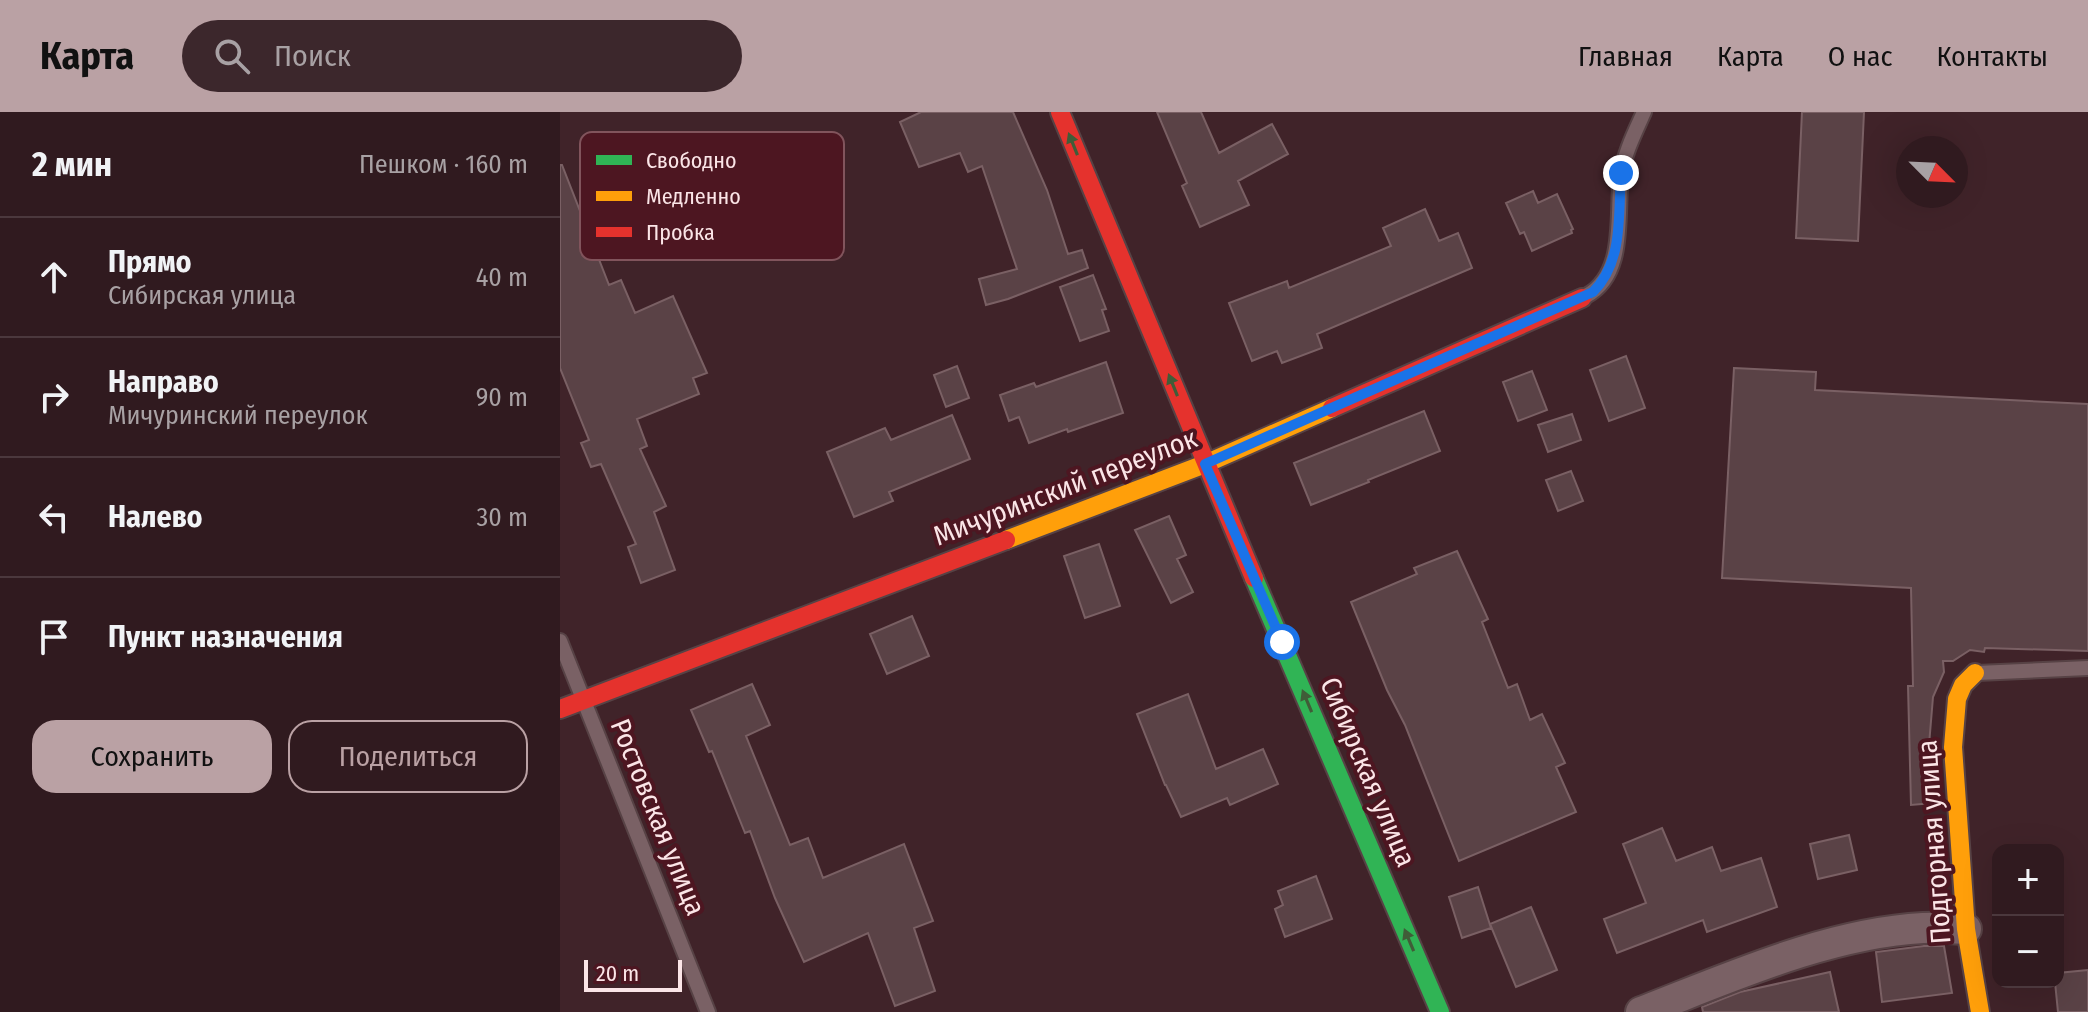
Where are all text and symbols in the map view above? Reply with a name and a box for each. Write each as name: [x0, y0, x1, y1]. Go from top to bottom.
search box: [182, 20, 742, 92]
text: Карта: [40, 33, 134, 79]
icon: search: [210, 34, 254, 78]
text: Поиск: [274, 38, 351, 74]
text: Главная: [1578, 40, 1673, 73]
text: Карта: [1717, 40, 1784, 73]
text: О нас: [1828, 40, 1893, 73]
text: Контакты: [1937, 40, 2048, 73]
legend: [580, 132, 844, 260]
one-way arrow: [1067, 133, 1080, 156]
north arrow: [1896, 136, 1968, 208]
text: 2 мин: [32, 144, 112, 185]
text: Свободно: [646, 147, 737, 174]
text: Пешком · 160 m: [359, 149, 528, 180]
route end: [1603, 155, 1639, 191]
text: Медленно: [646, 183, 741, 210]
text: Пробка: [646, 219, 715, 246]
text: Прямо: [108, 244, 192, 280]
icon: ahead: [32, 255, 76, 299]
text: 40 m: [476, 262, 528, 293]
text: Сибирская улица: [108, 280, 296, 311]
text: Направо: [108, 364, 219, 400]
one-way arrow: [1166, 373, 1179, 397]
icon: right: [32, 375, 76, 419]
text: 90 m: [476, 382, 528, 413]
text: Мичуринский переулок: [108, 400, 368, 431]
street label: Мичуринский переулок: [929, 421, 1201, 553]
icon: left: [32, 495, 76, 539]
text: Налево: [108, 499, 203, 535]
text: 30 m: [477, 502, 528, 533]
icon: arrive: [32, 615, 76, 659]
text: Пункт назначения: [108, 619, 343, 655]
route start: [1264, 624, 1300, 660]
street label: Сибирская улица: [1313, 672, 1423, 872]
one-way arrow: [1301, 689, 1314, 713]
street label: Ростовская улица: [604, 714, 712, 920]
button: Сохранить: [32, 720, 272, 793]
button: Поделиться: [288, 720, 528, 793]
street label: Подгорная улица: [1910, 739, 1958, 945]
map controls: [1992, 844, 2064, 988]
button: +: [1992, 844, 2064, 916]
button: −: [1992, 916, 2064, 988]
one-way arrow: [1403, 928, 1416, 952]
scale bar: [584, 956, 682, 992]
text: 20 m: [596, 960, 639, 987]

